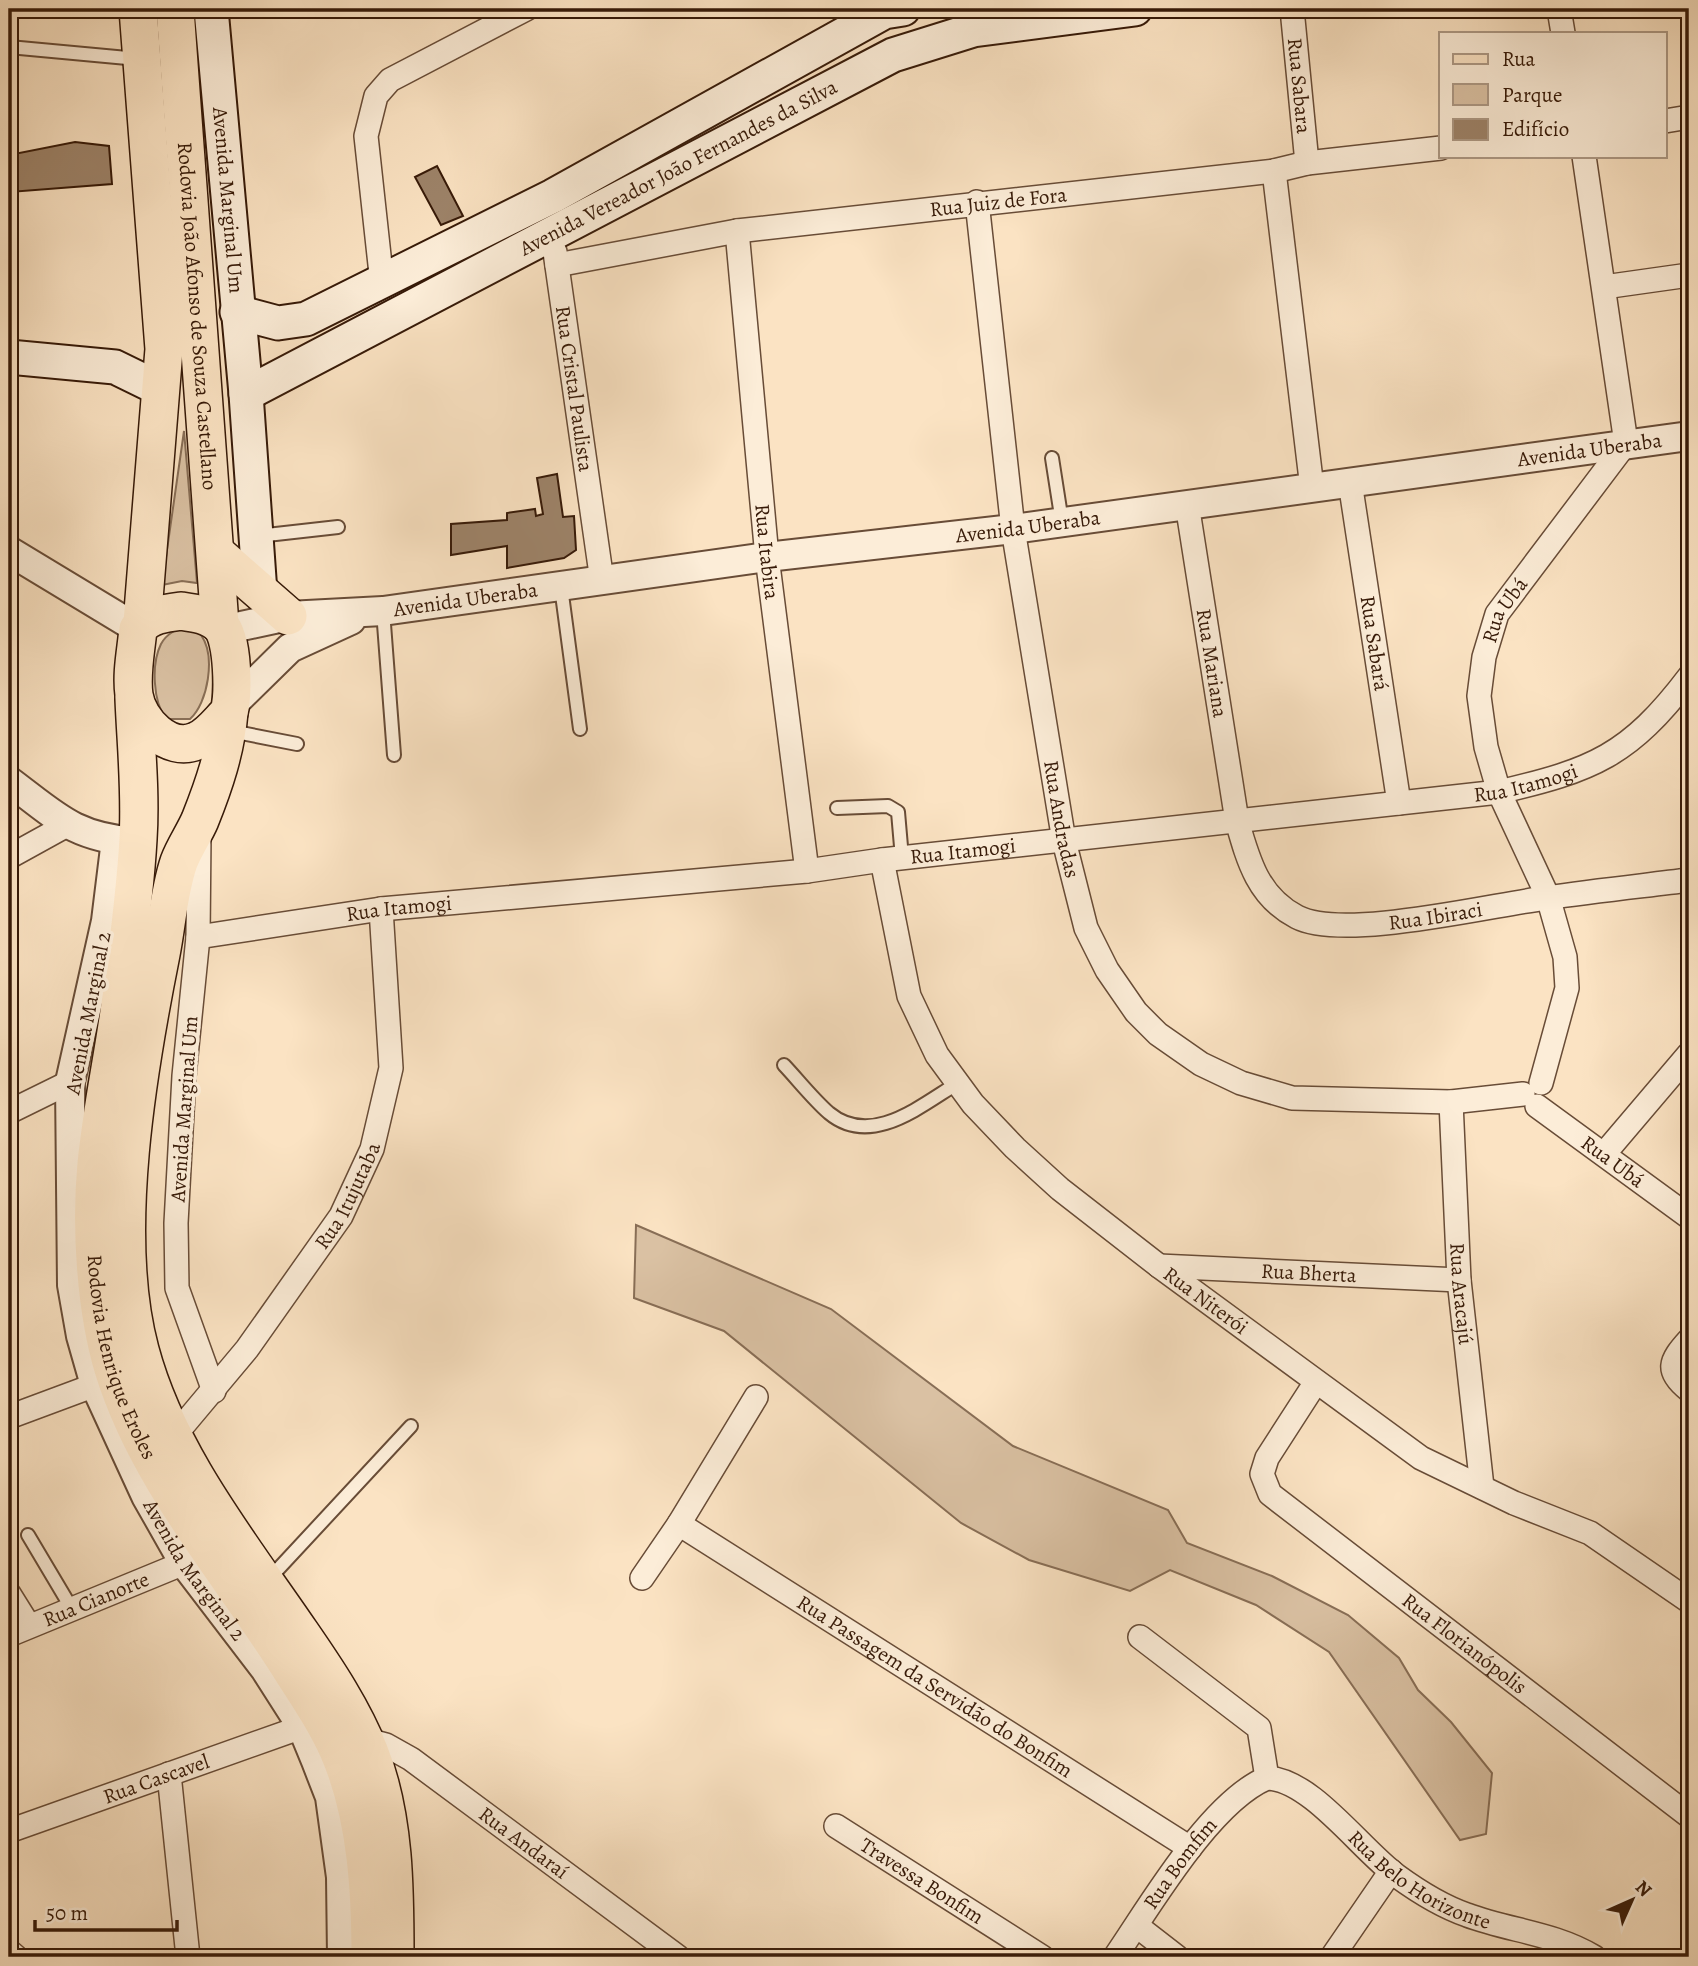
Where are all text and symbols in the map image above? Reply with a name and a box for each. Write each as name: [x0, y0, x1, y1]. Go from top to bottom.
legend: [1439, 32, 1666, 158]
street label: Rua Sabara: [1281, 36, 1318, 135]
text: Rua: [1502, 45, 1536, 73]
street label: Avenida Vereador João Fernandes da Silva: [514, 73, 842, 263]
text: Parque: [1502, 81, 1562, 109]
street label: Avenida Marginal Um: [206, 105, 251, 295]
text: Edifício: [1502, 115, 1569, 143]
street label: Rodovia João Afonso de Souza Castellano: [171, 141, 224, 491]
street label: Rua Juiz de Fora: [928, 180, 1068, 223]
street label: Rua Cristal Paulista: [549, 304, 600, 474]
street label: Avenida Uberaba: [1515, 426, 1664, 474]
street label: Rua Itabira: [748, 503, 786, 601]
street label: Avenida Uberaba: [953, 503, 1102, 550]
street label: Rua Ubá: [1475, 571, 1534, 646]
street label: Avenida Uberaba: [391, 575, 540, 624]
street label: Rua Sabará: [1354, 593, 1396, 693]
street label: Rua Mariana: [1190, 607, 1235, 720]
street label: Rua Itamogi: [1472, 757, 1582, 809]
street label: Rua Andradas: [1037, 758, 1087, 881]
street label: Rua Itamogi: [909, 831, 1017, 871]
street label: Rua Itamogi: [344, 889, 453, 928]
street label: Rua Ibiraci: [1387, 895, 1485, 937]
street label: Avenida Marginal 2: [58, 929, 118, 1098]
street label: Avenida Marginal Um: [163, 1015, 204, 1204]
street label: Rua Ubá: [1575, 1129, 1651, 1194]
street label: Rua Itujutaba: [308, 1140, 387, 1255]
street label: Rua Aracajú: [1443, 1242, 1480, 1347]
street label: Rodovia Henrique Eroles: [81, 1254, 163, 1464]
street label: Rua Bherta: [1260, 1257, 1357, 1289]
street label: Rua Niterói: [1158, 1260, 1254, 1341]
street label: Avenida Marginal 2: [136, 1493, 252, 1646]
street label: Rua Cianorte: [39, 1565, 153, 1634]
street label: Rua Florianópolis: [1396, 1586, 1533, 1700]
street label: Rua Passagem da Servidão do Bonfim: [792, 1588, 1078, 1784]
street label: Rua Cascavel: [99, 1747, 213, 1811]
street label: Rua Andaraí: [473, 1800, 575, 1885]
street label: Rua Bomfim: [1136, 1811, 1223, 1915]
street label: Rua Belo Horizonte: [1342, 1824, 1494, 1936]
street label: Travessa Bonfim: [855, 1831, 989, 1931]
north arrow: [1596, 1864, 1666, 1934]
text: N: [1629, 1875, 1658, 1903]
scale bar: [35, 1889, 177, 1933]
text: 50 m: [46, 1899, 88, 1927]

